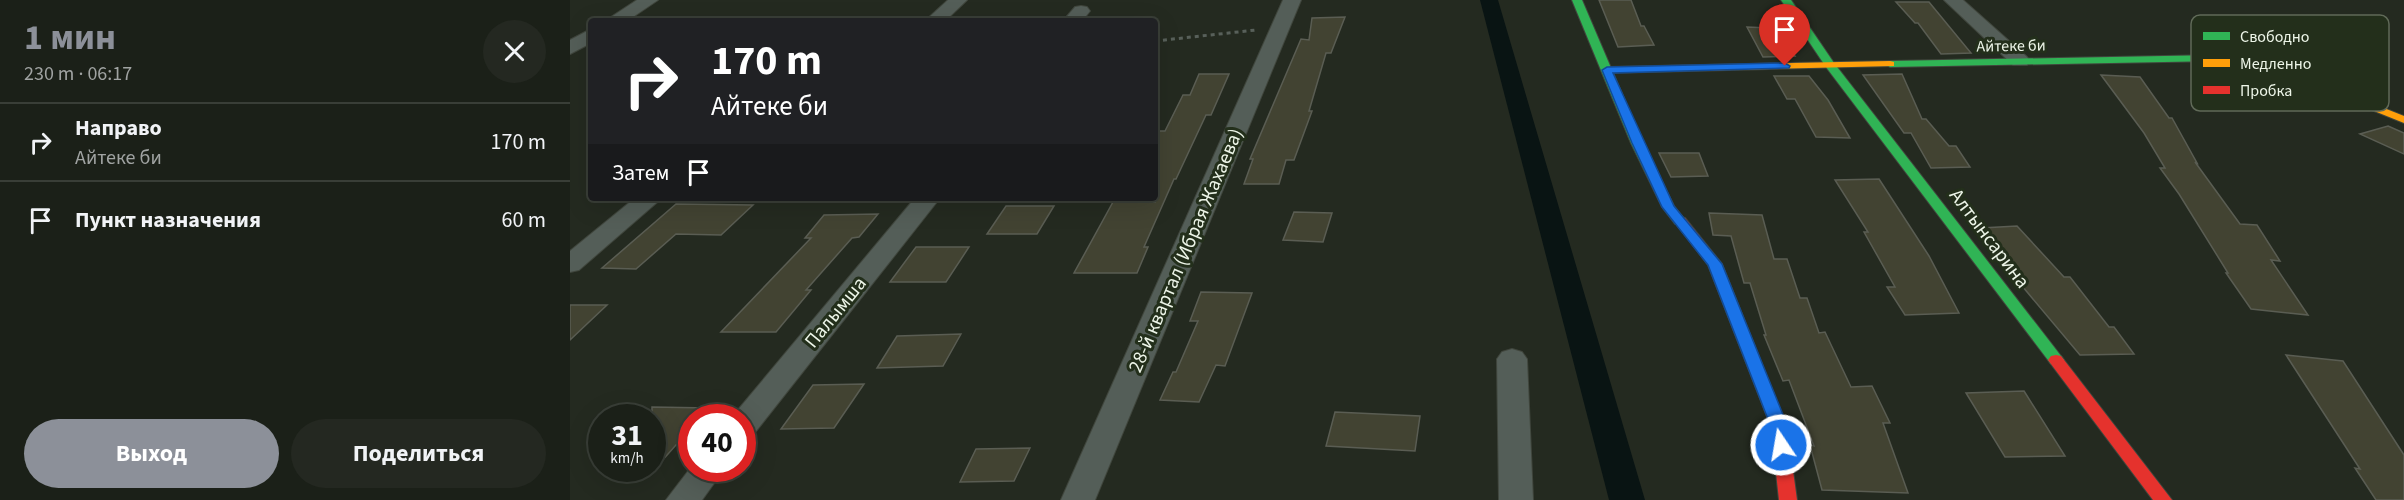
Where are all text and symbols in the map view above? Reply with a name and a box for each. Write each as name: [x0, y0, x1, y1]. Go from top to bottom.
pin: [1759, 4, 1810, 66]
text: 1 мин: [24, 12, 116, 63]
icon: arrive: [1768, 13, 1801, 46]
legend: [2191, 15, 2389, 111]
button: close: [483, 20, 546, 83]
text: Свободно: [2240, 26, 2310, 48]
text: 170 m: [711, 31, 822, 91]
street label: Айтеке би: [1976, 34, 2046, 58]
icon: right: [612, 42, 690, 120]
text: Медленно: [2240, 53, 2311, 75]
text: 230 m · 06:17: [24, 60, 132, 88]
text: Пробка: [2240, 80, 2292, 102]
text: Айтеке би: [711, 87, 828, 126]
text: Направо: [75, 112, 162, 144]
street label: 28-й квартал (Ибрая Жахаева): [1122, 124, 1250, 377]
icon: right: [24, 126, 57, 159]
text: 170 m: [491, 126, 546, 158]
text: Айтеке би: [75, 144, 162, 172]
icon: arrive: [682, 156, 715, 189]
text: Затем: [612, 157, 670, 189]
street label: Алтынсарина: [1942, 183, 2036, 294]
icon: arrive: [24, 204, 57, 237]
text: Пункт назначения: [75, 204, 261, 236]
text: 60 m: [501, 204, 546, 236]
street label: Палымша: [798, 271, 873, 354]
speed limit sign: 40: [678, 404, 756, 482]
position arrow: [1749, 413, 1813, 477]
text: 31: [611, 414, 643, 457]
button: Выход: [24, 419, 279, 488]
button: Поделиться: [291, 419, 546, 488]
text: km/h: [610, 448, 644, 469]

